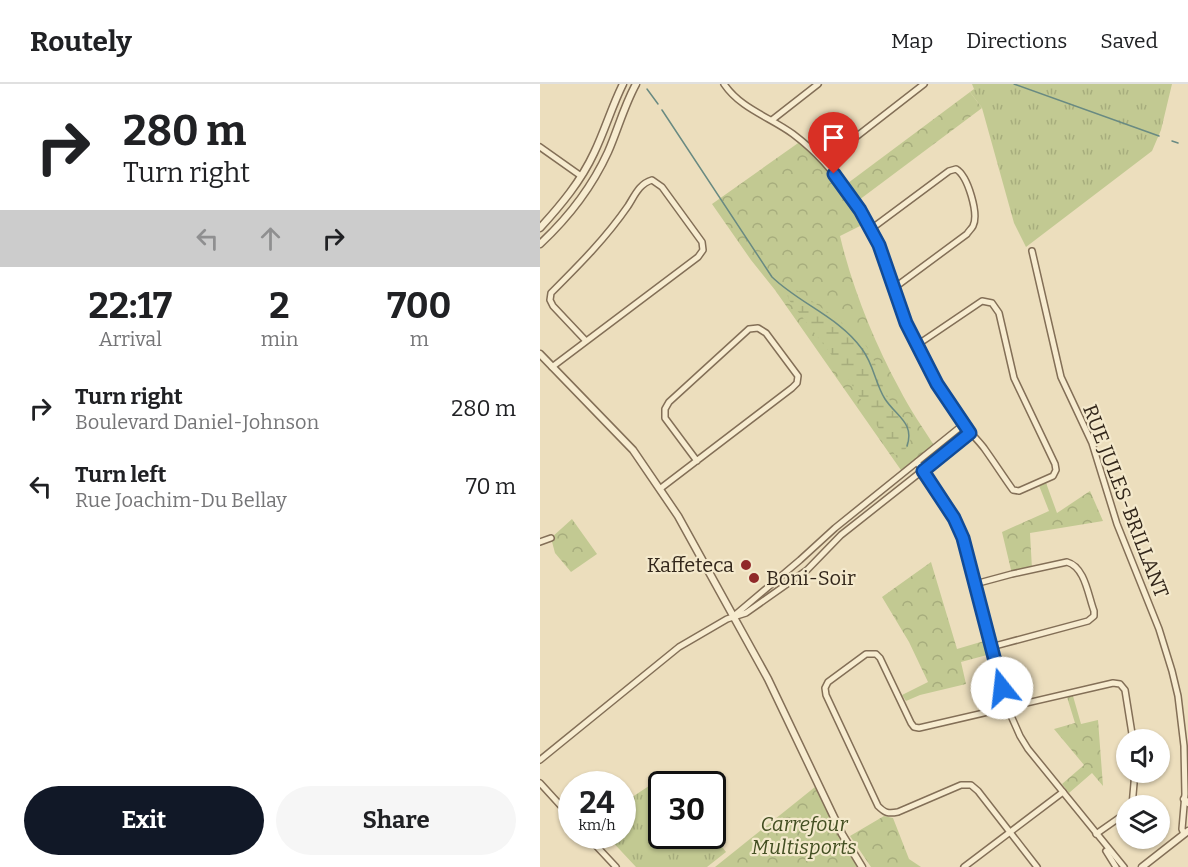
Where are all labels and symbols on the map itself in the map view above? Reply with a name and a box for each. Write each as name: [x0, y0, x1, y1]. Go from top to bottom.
pin: [808, 112, 859, 174]
street label: RUE JULES-BRILLANT: [1078, 401, 1174, 601]
place label: Kaffeteca: [647, 553, 734, 577]
marker: Kaffeteca: [739, 558, 753, 572]
place label: Boni-Soir: [766, 566, 856, 590]
marker: Boni-Soir: [747, 571, 761, 585]
position arrow: [970, 656, 1034, 720]
speed limit sign: 30: [648, 771, 726, 849]
park label: Carrefour Multisports: [752, 812, 856, 859]

